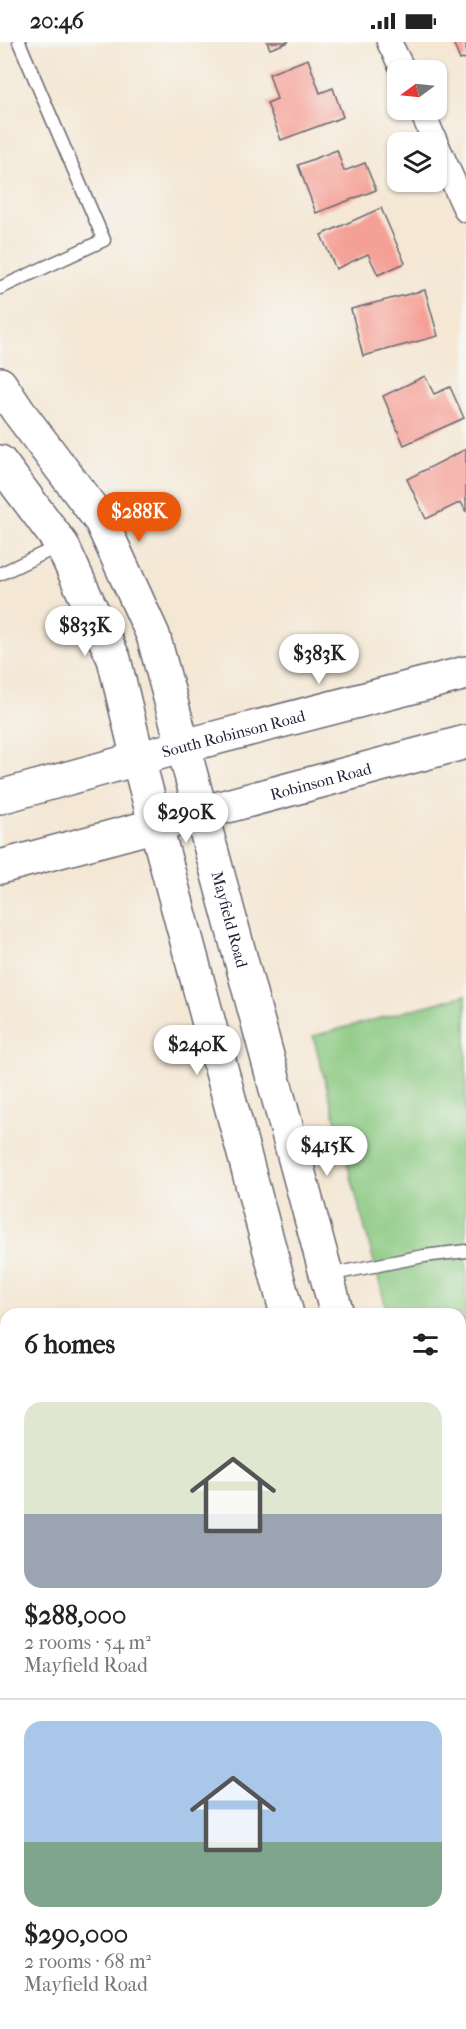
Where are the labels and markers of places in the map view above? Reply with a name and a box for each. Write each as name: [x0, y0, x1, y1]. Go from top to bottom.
pin: $288K: [97, 492, 181, 543]
pin: $833K: [43, 606, 127, 657]
pin: $383K: [277, 634, 361, 685]
pin: $290K: [144, 793, 228, 844]
pin: $240K: [155, 1025, 239, 1076]
pin: $415K: [285, 1126, 369, 1177]

